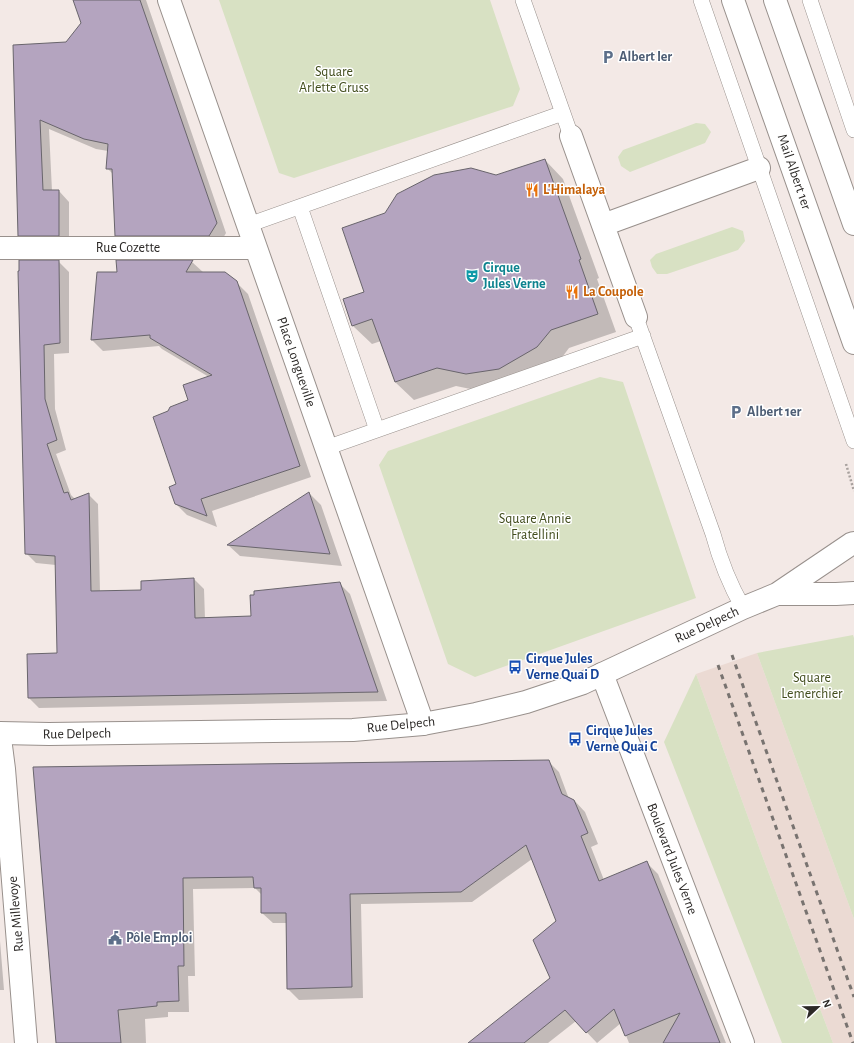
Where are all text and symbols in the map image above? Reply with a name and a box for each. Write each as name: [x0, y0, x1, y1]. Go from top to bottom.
parking icon: Albert Ier: [600, 49, 616, 65]
place label: Albert Ier: [619, 50, 672, 64]
park label: Square Arlette Gruss: [299, 65, 369, 95]
street label: Mail Albert 1er: [775, 132, 814, 212]
restaurant icon: L'Himalaya: [524, 182, 540, 198]
place label: L'Himalaya: [543, 183, 605, 197]
street label: Rue Cozette: [96, 241, 160, 255]
place label: Cirque Jules Verne: [483, 261, 546, 291]
theatre icon: Cirque Jules Verne: [464, 268, 480, 284]
restaurant icon: La Coupole: [564, 284, 580, 300]
place label: La Coupole: [583, 285, 644, 299]
street label: Place Longueville: [274, 315, 318, 409]
parking icon: Albert 1er: [728, 404, 744, 420]
place label: Albert 1er: [747, 405, 802, 419]
park label: Square Annie Fratellini: [499, 512, 571, 542]
street label: Rue Delpech: [673, 604, 741, 646]
place label: Cirque Jules Verne Quai D: [526, 652, 599, 682]
bus stop icon: Cirque Jules Verne Quai D: [507, 659, 523, 675]
park label: Square Lemerchier: [781, 671, 843, 701]
street label: Rue Delpech: [366, 714, 436, 736]
place label: Cirque Jules Verne Quai C: [586, 724, 658, 754]
street label: Rue Delpech: [43, 726, 111, 742]
bus stop icon: Cirque Jules Verne Quai C: [567, 731, 583, 747]
street label: Boulevard Jules Verne: [644, 801, 700, 917]
street label: Rue Millevoye: [6, 876, 26, 952]
public building icon: Pôle Emploi: [107, 930, 123, 946]
place label: Pôle Emploi: [126, 931, 192, 945]
north arrow: [798, 987, 838, 1027]
text: N: [820, 998, 833, 1009]

